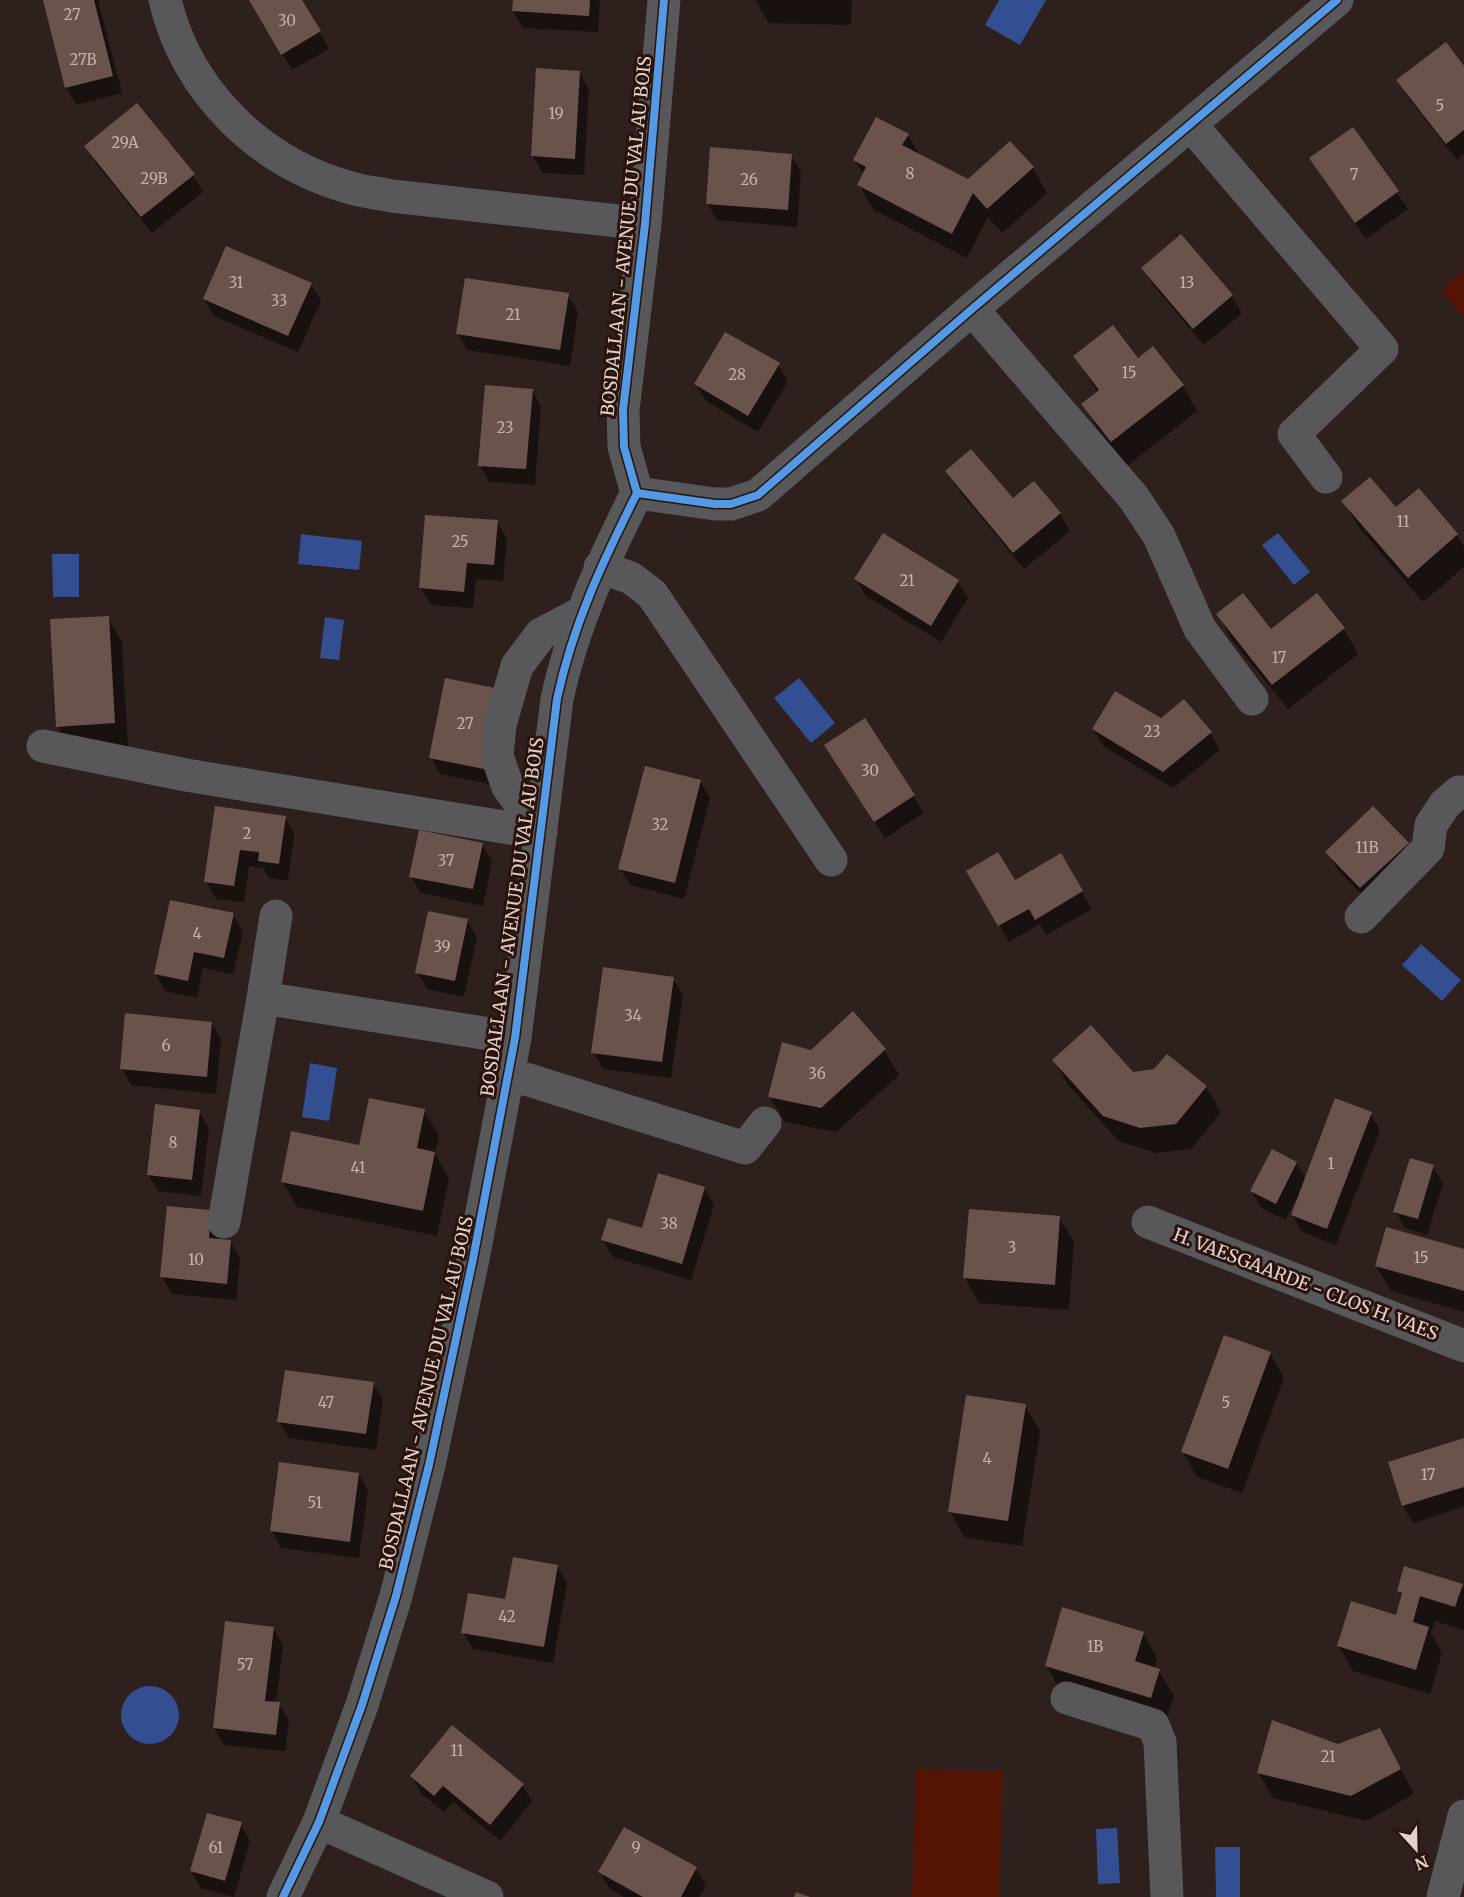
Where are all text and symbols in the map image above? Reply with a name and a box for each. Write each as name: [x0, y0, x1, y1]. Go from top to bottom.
house number: 27: [64, 5, 81, 24]
house number: 30: [278, 11, 296, 30]
house number: 27B: [70, 50, 96, 69]
street label: BOSDALLAAN - AVENUE DU VAL AU BOIS: [596, 54, 656, 417]
house number: 5: [1436, 96, 1444, 115]
house number: 19: [548, 104, 564, 123]
house number: 29A: [111, 133, 139, 152]
house number: 8: [906, 164, 915, 183]
house number: 7: [1350, 165, 1359, 184]
house number: 29B: [140, 169, 168, 188]
house number: 26: [740, 170, 758, 189]
house number: 31: [229, 273, 244, 292]
house number: 13: [1180, 273, 1194, 292]
house number: 33: [271, 291, 287, 310]
house number: 21: [505, 305, 521, 324]
house number: 15: [1121, 363, 1137, 382]
house number: 28: [728, 365, 746, 384]
house number: 23: [497, 418, 513, 437]
house number: 11: [1396, 512, 1410, 531]
house number: 25: [451, 532, 469, 551]
house number: 21: [899, 571, 915, 590]
house number: 17: [1272, 648, 1287, 667]
house number: 27: [457, 714, 474, 733]
house number: 23: [1144, 722, 1160, 741]
street label: BOSDALLAAN - AVENUE DU VAL AU BOIS: [475, 736, 549, 1098]
house number: 30: [861, 761, 879, 780]
house number: 32: [651, 815, 669, 834]
house number: 2: [243, 824, 252, 843]
house number: 11B: [1356, 838, 1378, 857]
house number: 37: [438, 851, 455, 870]
house number: 4: [192, 924, 202, 943]
house number: 39: [433, 937, 451, 956]
house number: 34: [624, 1006, 642, 1025]
house number: 6: [161, 1036, 171, 1055]
house number: 36: [808, 1064, 826, 1083]
house number: 8: [169, 1133, 178, 1152]
house number: 1: [1328, 1154, 1335, 1173]
house number: 41: [351, 1158, 366, 1177]
street label: BOSDALLAAN - AVENUE DU VAL AU BOIS: [374, 1214, 478, 1572]
house number: 38: [660, 1214, 678, 1233]
street label: H. VAESGAARDE - CLOS H. VAES: [1170, 1223, 1442, 1345]
house number: 3: [1008, 1238, 1016, 1257]
house number: 15: [1413, 1248, 1429, 1267]
house number: 10: [188, 1250, 204, 1269]
house number: 47: [318, 1393, 335, 1412]
house number: 5: [1222, 1393, 1230, 1412]
house number: 4: [982, 1449, 992, 1468]
house number: 17: [1421, 1465, 1436, 1484]
house number: 51: [308, 1493, 323, 1512]
house number: 42: [498, 1607, 516, 1626]
house number: 1B: [1087, 1637, 1103, 1656]
house number: 57: [237, 1655, 254, 1674]
house number: 11: [450, 1741, 464, 1760]
house number: 21: [1320, 1747, 1336, 1766]
north arrow: [1386, 1819, 1446, 1879]
house number: 61: [209, 1838, 224, 1857]
house number: 9: [631, 1838, 641, 1857]
text: N: [1412, 1851, 1431, 1875]

